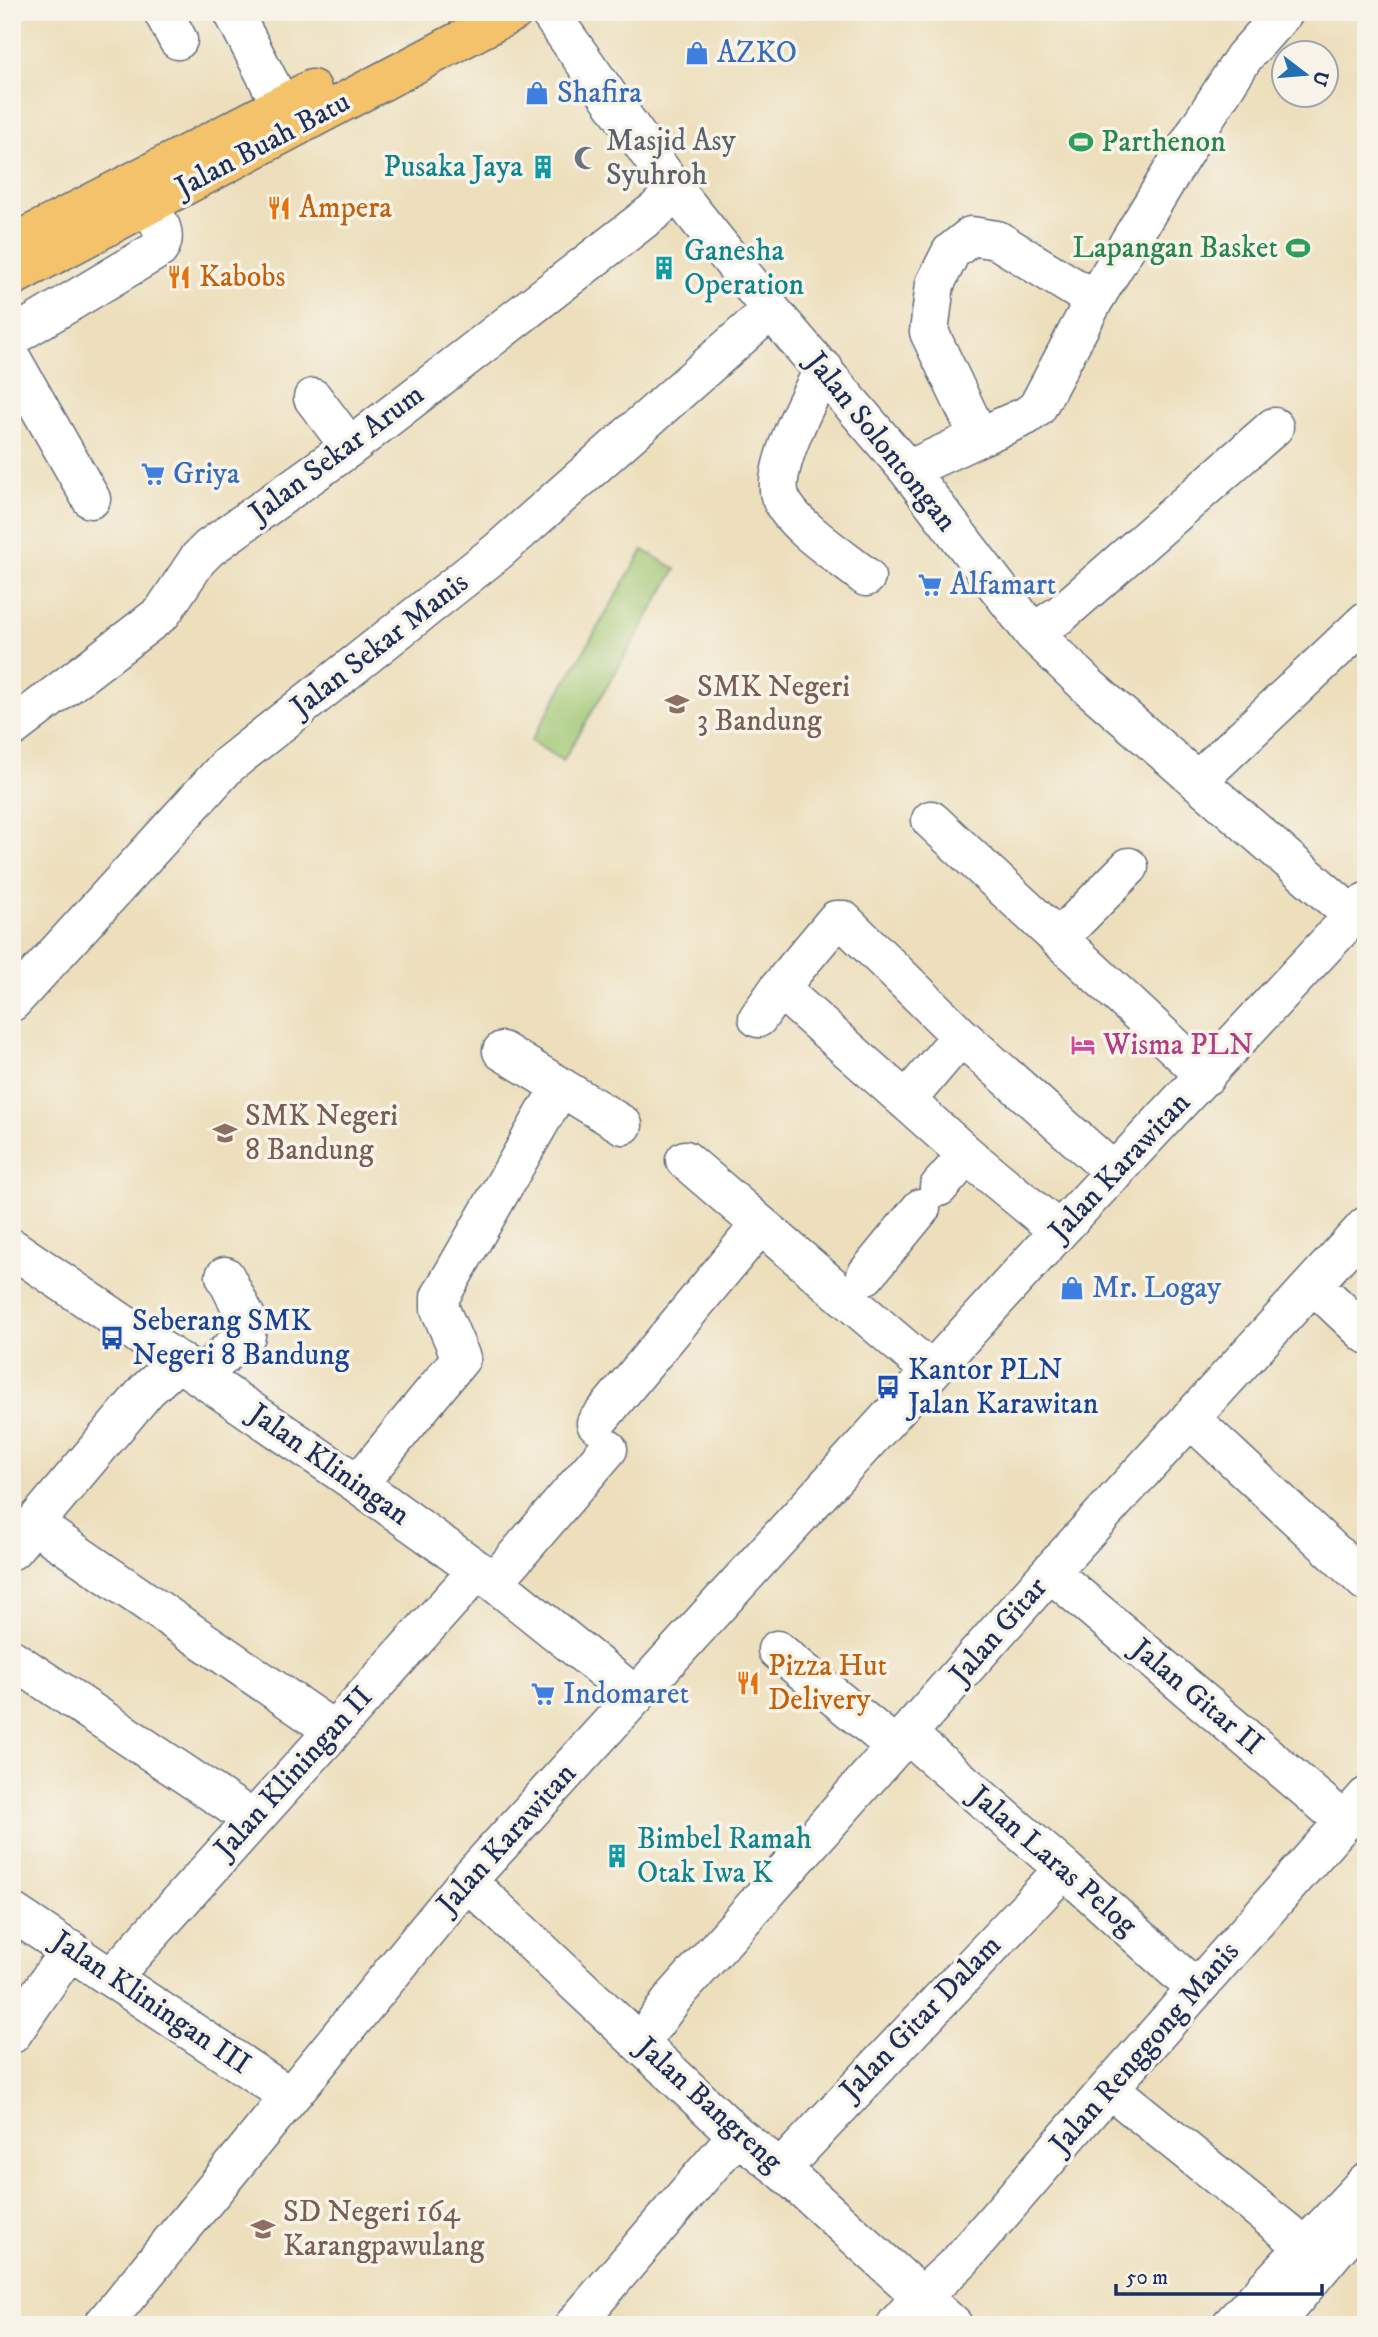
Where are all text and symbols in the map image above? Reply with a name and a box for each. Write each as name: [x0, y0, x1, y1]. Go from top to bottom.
place label: AZKO: [717, 35, 797, 72]
north arrow: [1270, 38, 1340, 108]
shop icon: AZKO: [683, 39, 711, 67]
text: U: [1307, 68, 1333, 89]
place label: Shafira: [557, 75, 642, 112]
shop icon: Shafira: [523, 79, 551, 107]
street label: Jalan Buah Batu: [167, 84, 357, 208]
place label: Masjid Asy Syuhroh: [606, 123, 737, 194]
place label: Parthenon: [1101, 124, 1226, 161]
sports icon: Parthenon: [1067, 128, 1095, 156]
mosque icon: Masjid Asy Syuhroh: [572, 144, 600, 172]
place label: Pusaka Jaya: [383, 149, 523, 186]
building icon: Pusaka Jaya: [529, 153, 557, 181]
place label: Ampera: [299, 190, 392, 227]
restaurant icon: Ampera: [265, 194, 293, 222]
place label: Lapangan Basket: [1072, 230, 1278, 267]
place label: Ganesha Operation: [684, 233, 805, 304]
sports icon: Lapangan Basket: [1284, 234, 1312, 262]
building icon: Ganesha Operation: [650, 254, 678, 282]
place label: Kabobs: [199, 259, 286, 296]
restaurant icon: Kabobs: [165, 263, 193, 291]
street label: Jalan Solontongan: [795, 343, 965, 539]
street label: Jalan Sekar Arum: [240, 376, 431, 533]
place label: Griya: [173, 456, 240, 493]
supermarket icon: Griya: [139, 460, 167, 488]
street label: Jalan Sekar Manis: [282, 564, 476, 728]
place label: Alfamart: [950, 567, 1056, 604]
supermarket icon: Alfamart: [916, 571, 944, 599]
place label: SMK Negeri 3 Bandung: [697, 669, 850, 740]
school or university icon: SMK Negeri 3 Bandung: [663, 690, 691, 718]
place label: Wisma PLN: [1102, 1027, 1254, 1064]
hotel icon: Wisma PLN: [1069, 1031, 1097, 1059]
street label: Jalan Karawitan: [1040, 1085, 1199, 1251]
place label: SMK Negeri 8 Bandung: [245, 1098, 398, 1169]
school or university icon: SMK Negeri 8 Bandung: [211, 1119, 239, 1147]
place label: Mr. Logay: [1092, 1270, 1222, 1307]
shop icon: Mr. Logay: [1058, 1274, 1086, 1302]
place label: Seberang SMK Negeri 8 Bandung: [132, 1303, 350, 1374]
bus stop icon: Seberang SMK Negeri 8 Bandung: [98, 1324, 126, 1352]
place label: Kantor PLN Jalan Karawitan: [905, 1352, 1099, 1423]
bus stop icon: Kantor PLN Jalan Karawitan: [874, 1373, 902, 1401]
street label: Jalan Kliningan: [239, 1394, 417, 1534]
street label: Jalan Gitar: [940, 1570, 1056, 1694]
street label: Jalan Gitar II: [1121, 1629, 1271, 1763]
place label: Pizza Hut Delivery: [768, 1648, 887, 1719]
restaurant icon: Pizza Hut Delivery: [734, 1669, 762, 1697]
place label: Indomaret: [563, 1676, 689, 1713]
street label: Jalan Kliningan II: [205, 1679, 381, 1869]
supermarket icon: Indomaret: [529, 1680, 557, 1708]
street label: Jalan Karawitan: [428, 1756, 585, 1924]
street label: Jalan Laras Pelog: [959, 1776, 1145, 1944]
place label: Bimbel Ramah Otak Iwa K: [637, 1821, 812, 1892]
building icon: Bimbel Ramah Otak Iwa K: [603, 1842, 631, 1870]
street label: Jalan Kliningan III: [42, 1921, 257, 2083]
street label: Jalan Gitar Dalam: [831, 1927, 1009, 2111]
street label: Jalan Renggong Manis: [1041, 1934, 1248, 2164]
street label: Jalan Bangreng: [626, 2028, 790, 2181]
place label: SD Negeri 164 Karangpawulang: [283, 2194, 485, 2265]
school or university icon: SD Negeri 164 Karangpawulang: [249, 2215, 277, 2243]
scale bar: [1116, 2253, 1322, 2297]
text: 50 m: [1126, 2265, 1168, 2291]

